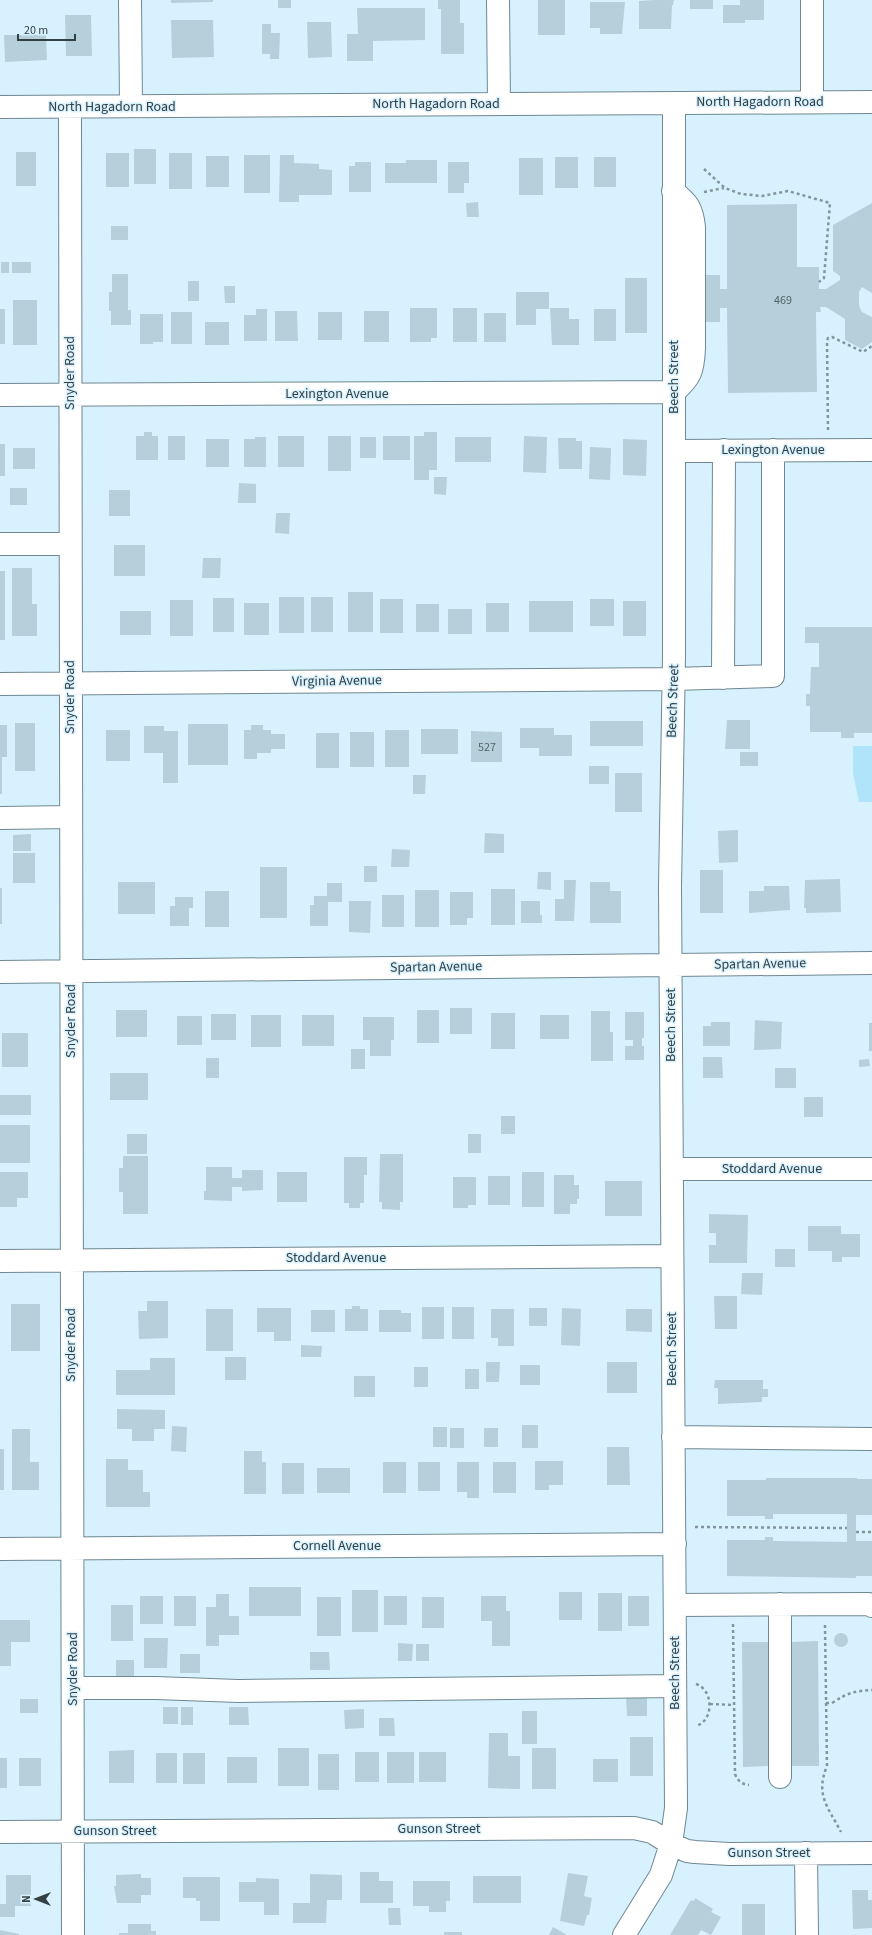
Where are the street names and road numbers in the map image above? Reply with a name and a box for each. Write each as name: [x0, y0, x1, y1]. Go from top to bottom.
street label: North Hagadorn Road: [696, 92, 824, 112]
street label: North Hagadorn Road: [372, 94, 500, 114]
street label: North Hagadorn Road: [48, 97, 176, 117]
street label: Snyder Road: [60, 336, 80, 410]
street label: Beech Street: [664, 340, 684, 414]
street label: Lexington Avenue: [285, 384, 389, 404]
street label: Lexington Avenue: [721, 440, 825, 460]
street label: Snyder Road: [60, 660, 80, 734]
street label: Beech Street: [662, 663, 684, 738]
street label: Virginia Avenue: [292, 670, 382, 692]
street label: Spartan Avenue: [714, 953, 806, 975]
street label: Spartan Avenue: [390, 956, 482, 978]
street label: Snyder Road: [61, 984, 81, 1058]
street label: Beech Street: [661, 988, 681, 1062]
street label: Stoddard Avenue: [722, 1159, 822, 1179]
street label: Stoddard Avenue: [286, 1248, 386, 1268]
street label: Snyder Road: [61, 1308, 81, 1382]
street label: Beech Street: [662, 1312, 682, 1386]
street label: Cornell Avenue: [293, 1536, 381, 1556]
street label: Snyder Road: [63, 1632, 83, 1706]
street label: Beech Street: [665, 1636, 685, 1710]
street label: Gunson Street: [398, 1819, 481, 1839]
street label: Gunson Street: [74, 1821, 157, 1841]
street label: Gunson Street: [728, 1843, 811, 1863]

